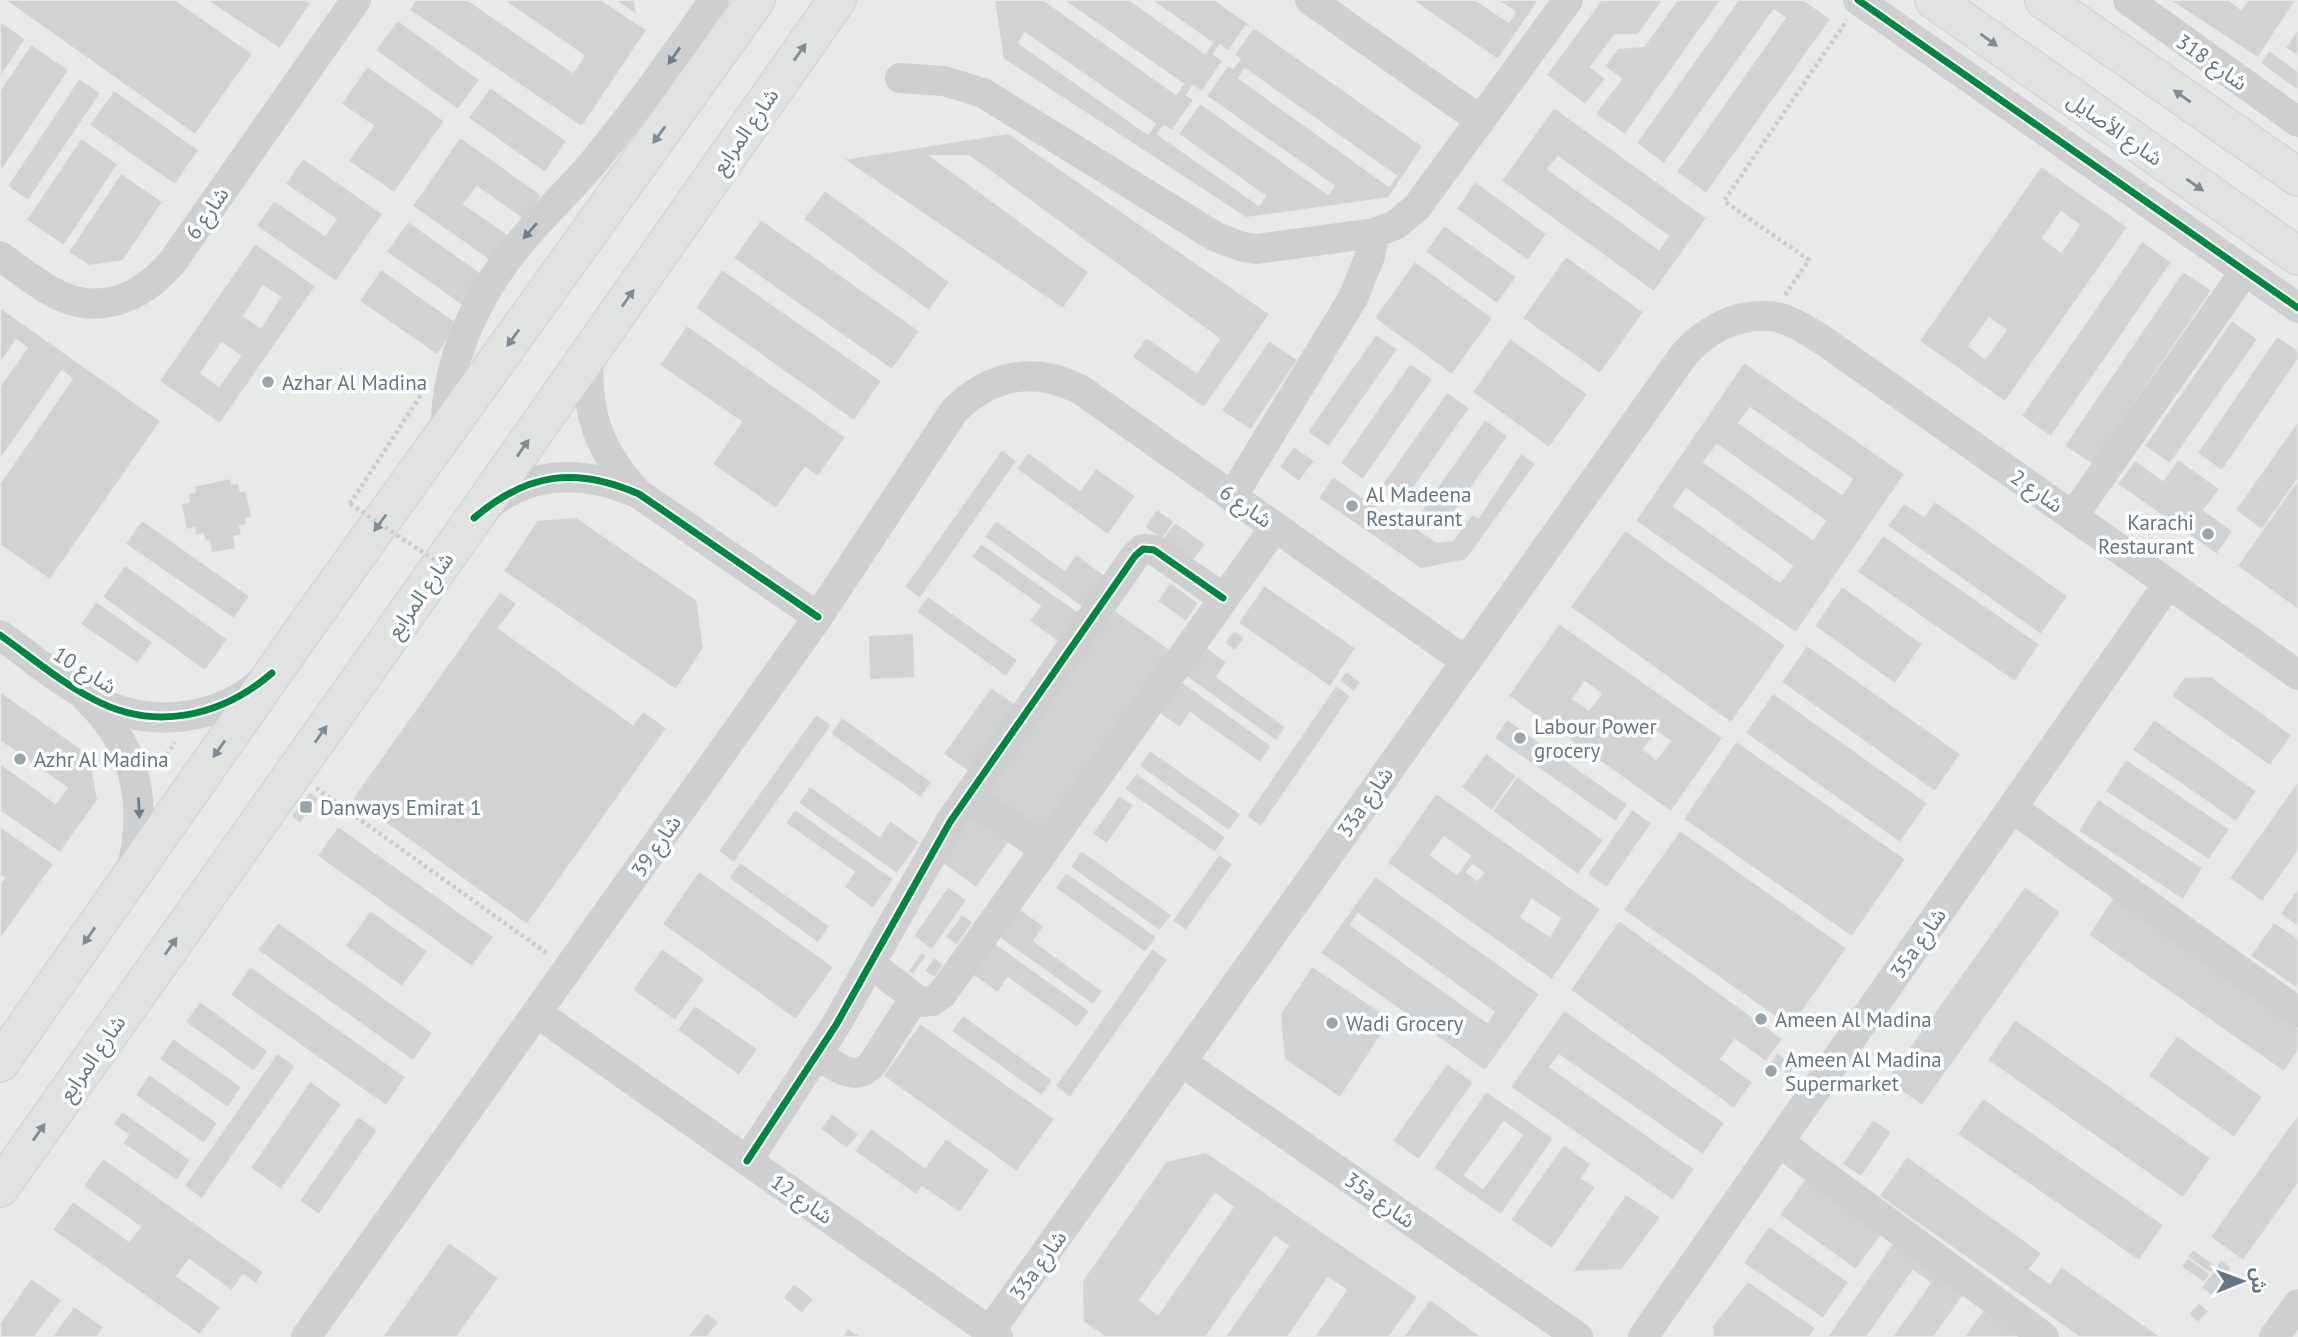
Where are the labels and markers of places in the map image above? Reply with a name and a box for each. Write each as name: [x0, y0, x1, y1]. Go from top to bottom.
place label: Azhar Al Madina: [282, 369, 427, 396]
marker: Azhar Al Madina: [260, 374, 276, 390]
place label: Al Madeena Restaurant: [1366, 481, 1471, 532]
marker: Al Madeena Restaurant: [1344, 498, 1360, 514]
place label: Karachi Restaurant: [2098, 509, 2194, 560]
marker: Karachi Restaurant: [2200, 526, 2216, 542]
place label: Labour Power grocery: [1534, 713, 1657, 764]
marker: Labour Power grocery: [1512, 730, 1528, 746]
place label: Azhr Al Madina: [34, 746, 169, 773]
marker: Azhr Al Madina: [12, 751, 28, 767]
place label: Danways Emirat 1: [320, 794, 481, 821]
marker: Danways Emirat 1: [298, 799, 314, 815]
place label: Ameen Al Madina: [1775, 1006, 1932, 1033]
place label: Wadi Grocery: [1346, 1010, 1464, 1037]
marker: Ameen Al Madina: [1753, 1011, 1769, 1027]
marker: Wadi Grocery: [1324, 1015, 1340, 1031]
place label: Ameen Al Madina Supermarket: [1785, 1046, 1942, 1097]
marker: Ameen Al Madina Supermarket: [1763, 1063, 1779, 1079]

